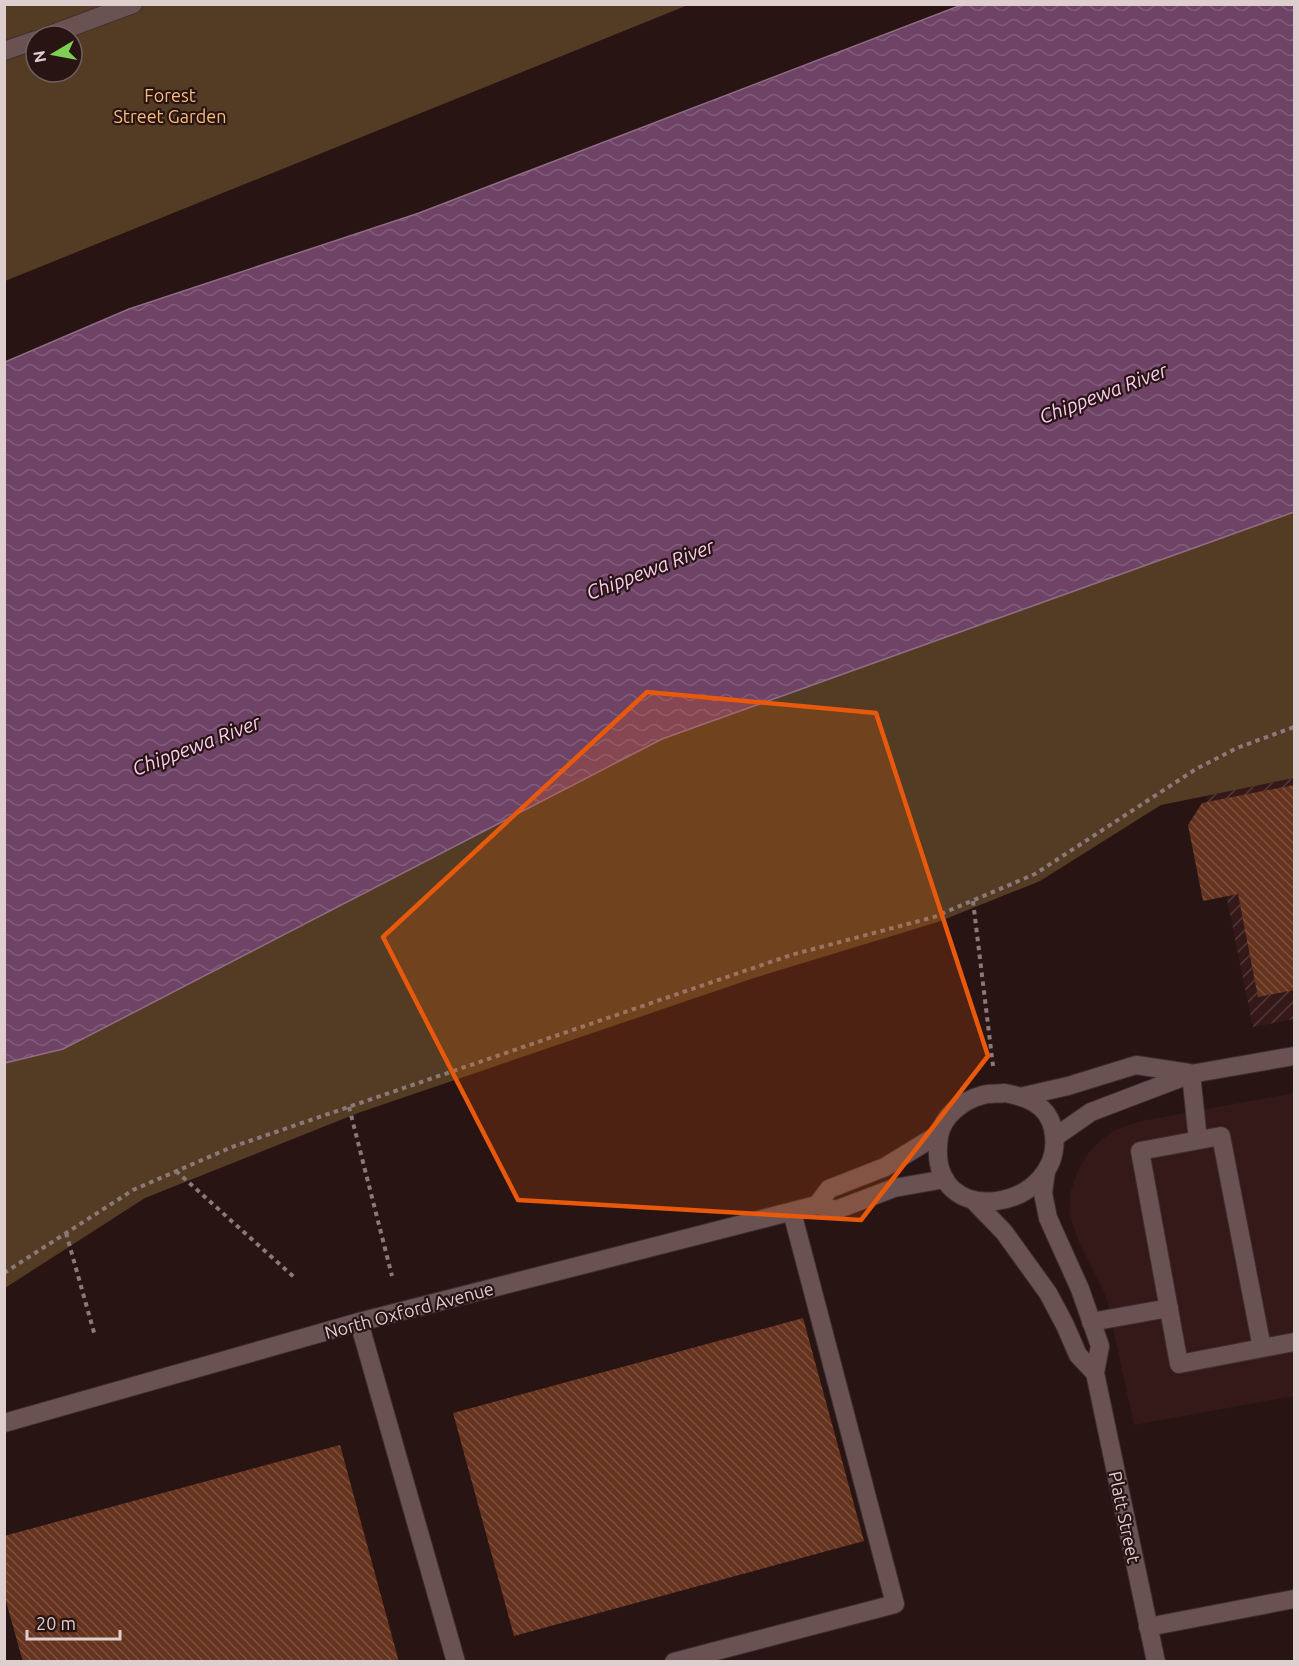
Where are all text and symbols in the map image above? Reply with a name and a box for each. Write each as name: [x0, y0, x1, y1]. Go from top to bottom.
north arrow: [24, 24, 84, 84]
text: N: [29, 49, 49, 64]
park label: Forest Street Garden: [113, 85, 227, 126]
water label: Chippewa River: [1036, 358, 1172, 428]
water label: Chippewa River: [583, 534, 719, 604]
water label: Chippewa River: [129, 710, 265, 780]
street label: North Oxford Avenue: [322, 1278, 496, 1342]
street label: Platt Street: [1106, 1469, 1144, 1565]
scale bar: [27, 1603, 120, 1641]
text: 20 m: [36, 1613, 76, 1633]

